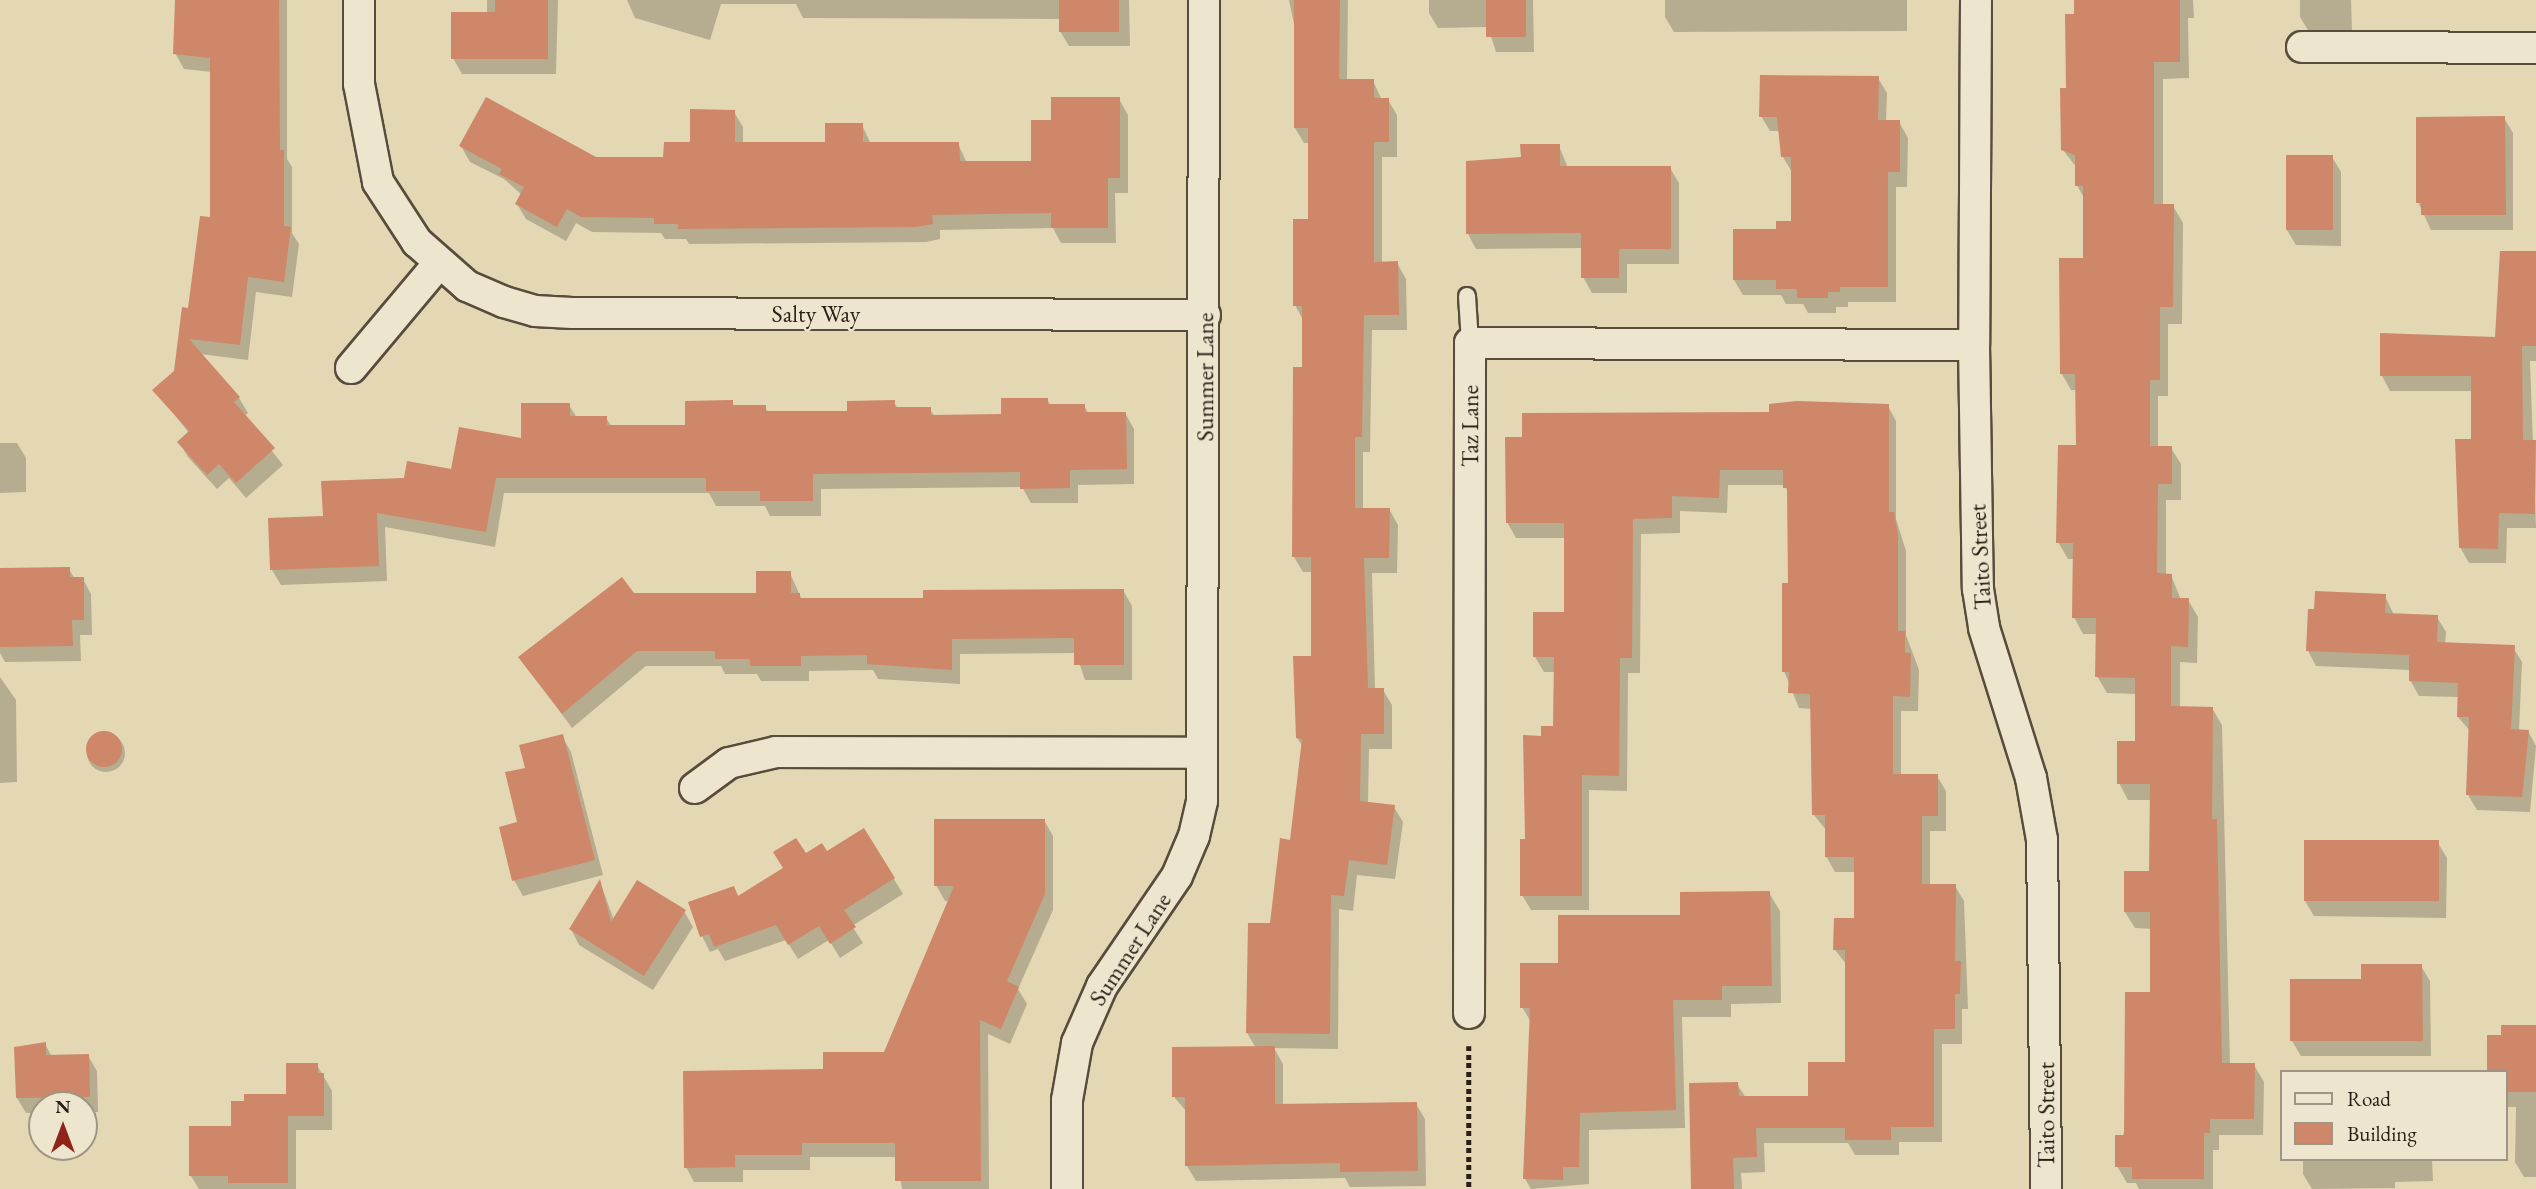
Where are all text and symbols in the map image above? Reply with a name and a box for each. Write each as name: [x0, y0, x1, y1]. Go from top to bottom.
street label: Salty Way: [772, 300, 860, 328]
street label: Summer Lane: [1191, 313, 1219, 441]
street label: Taz Lane: [1456, 385, 1484, 467]
street label: Taito Street: [1963, 503, 1997, 611]
street label: Summer Lane: [1083, 887, 1177, 1011]
street label: Taito Street: [2032, 1062, 2060, 1168]
legend: [2280, 1070, 2508, 1161]
text: Road: [2347, 1085, 2391, 1112]
north arrow: [28, 1091, 98, 1161]
text: N: [55, 1094, 71, 1119]
text: Building: [2347, 1120, 2417, 1147]

